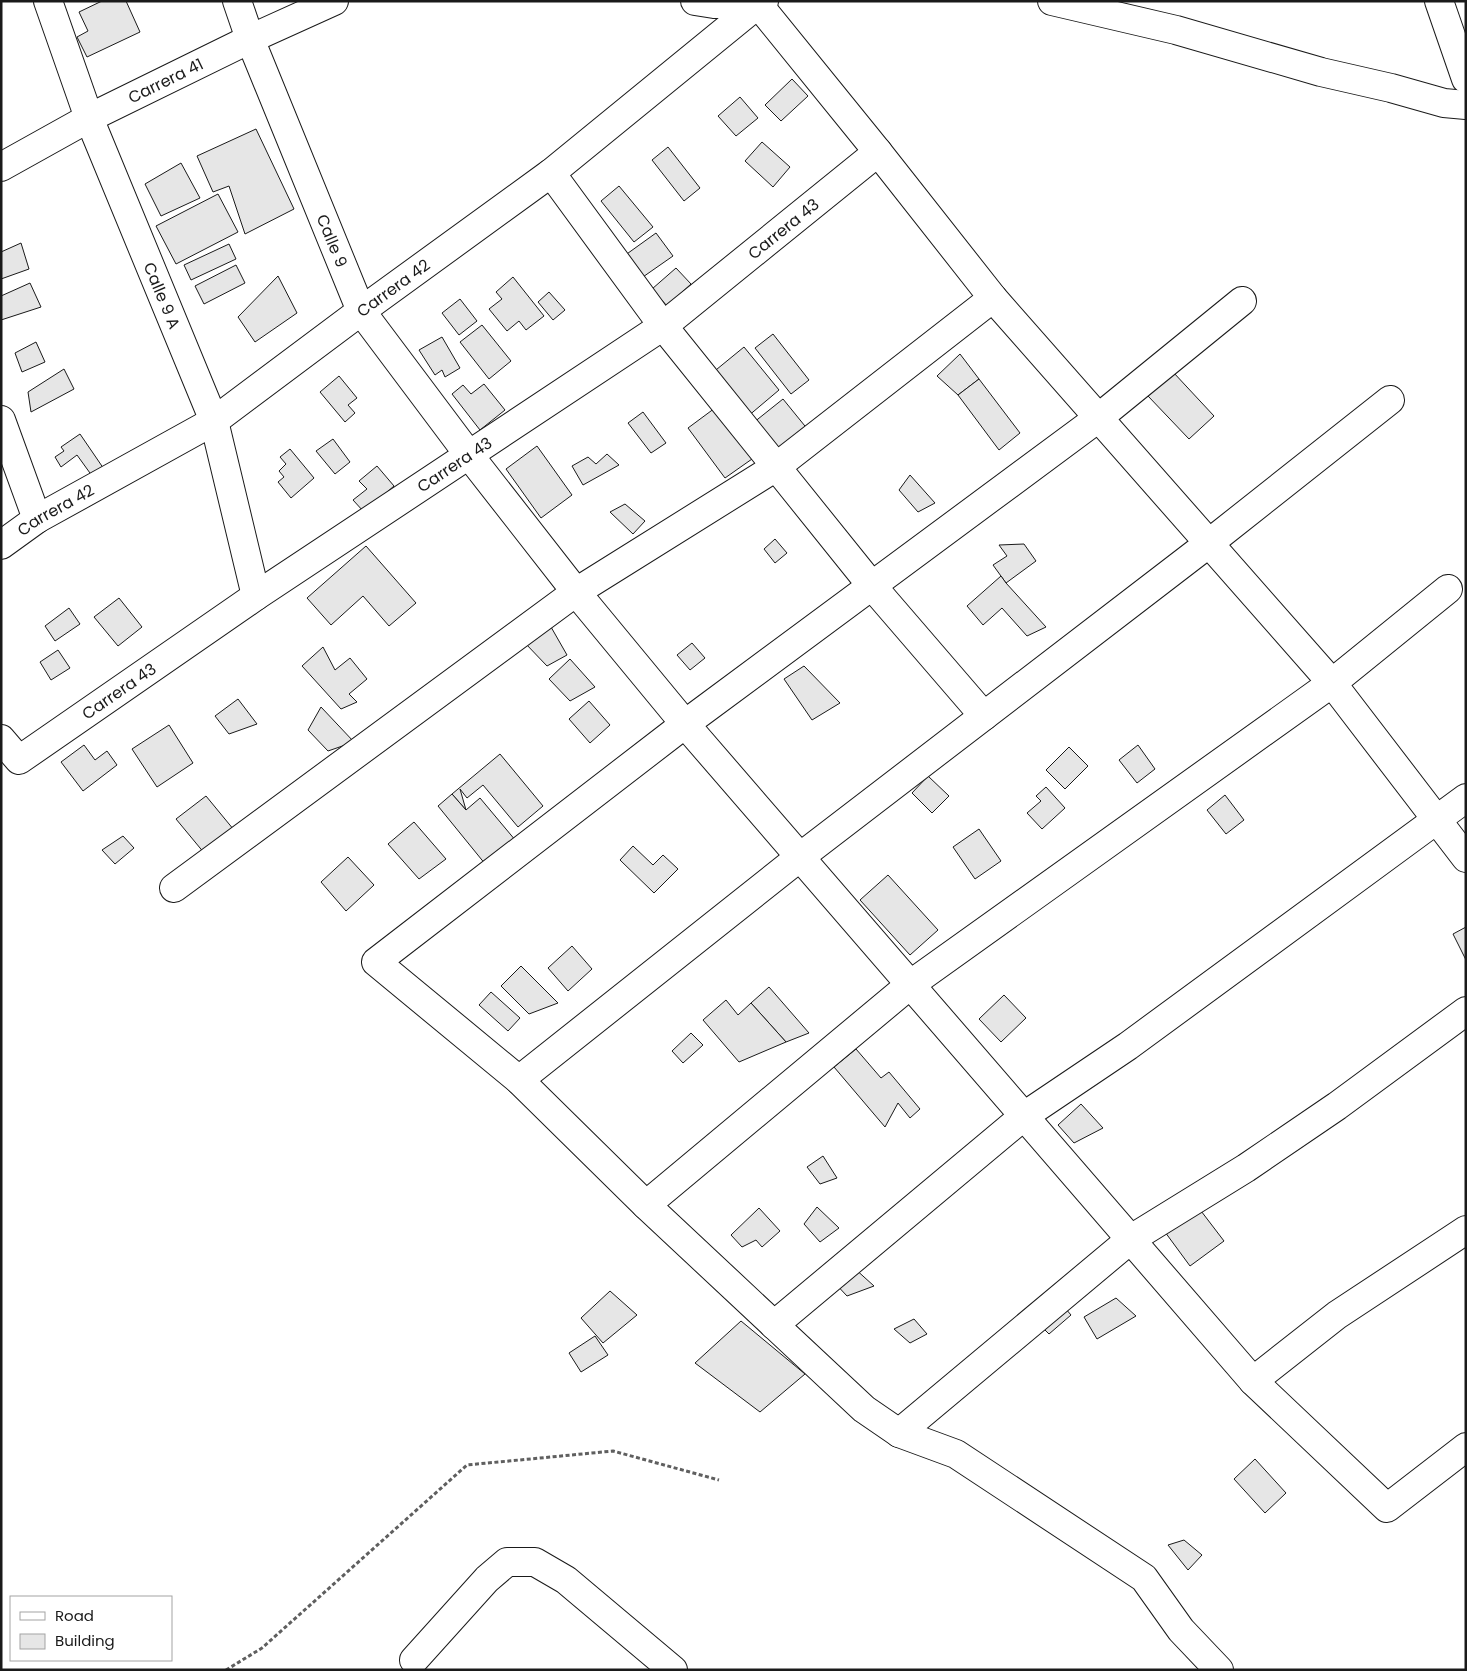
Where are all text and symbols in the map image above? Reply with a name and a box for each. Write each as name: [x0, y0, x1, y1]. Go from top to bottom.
street label: Carrera 41: [124, 52, 207, 109]
street label: Carrera 43: [743, 193, 824, 265]
street label: Calle 9: [311, 211, 353, 271]
street label: Carrera 42: [352, 253, 434, 322]
street label: Calle 9 A: [138, 259, 186, 333]
street label: Carrera 43: [412, 431, 496, 498]
street label: Carrera 42: [12, 478, 98, 541]
street label: Carrera 43: [77, 657, 161, 725]
legend: [10, 1596, 172, 1661]
text: Road: [55, 1605, 94, 1626]
text: Building: [55, 1630, 115, 1651]

